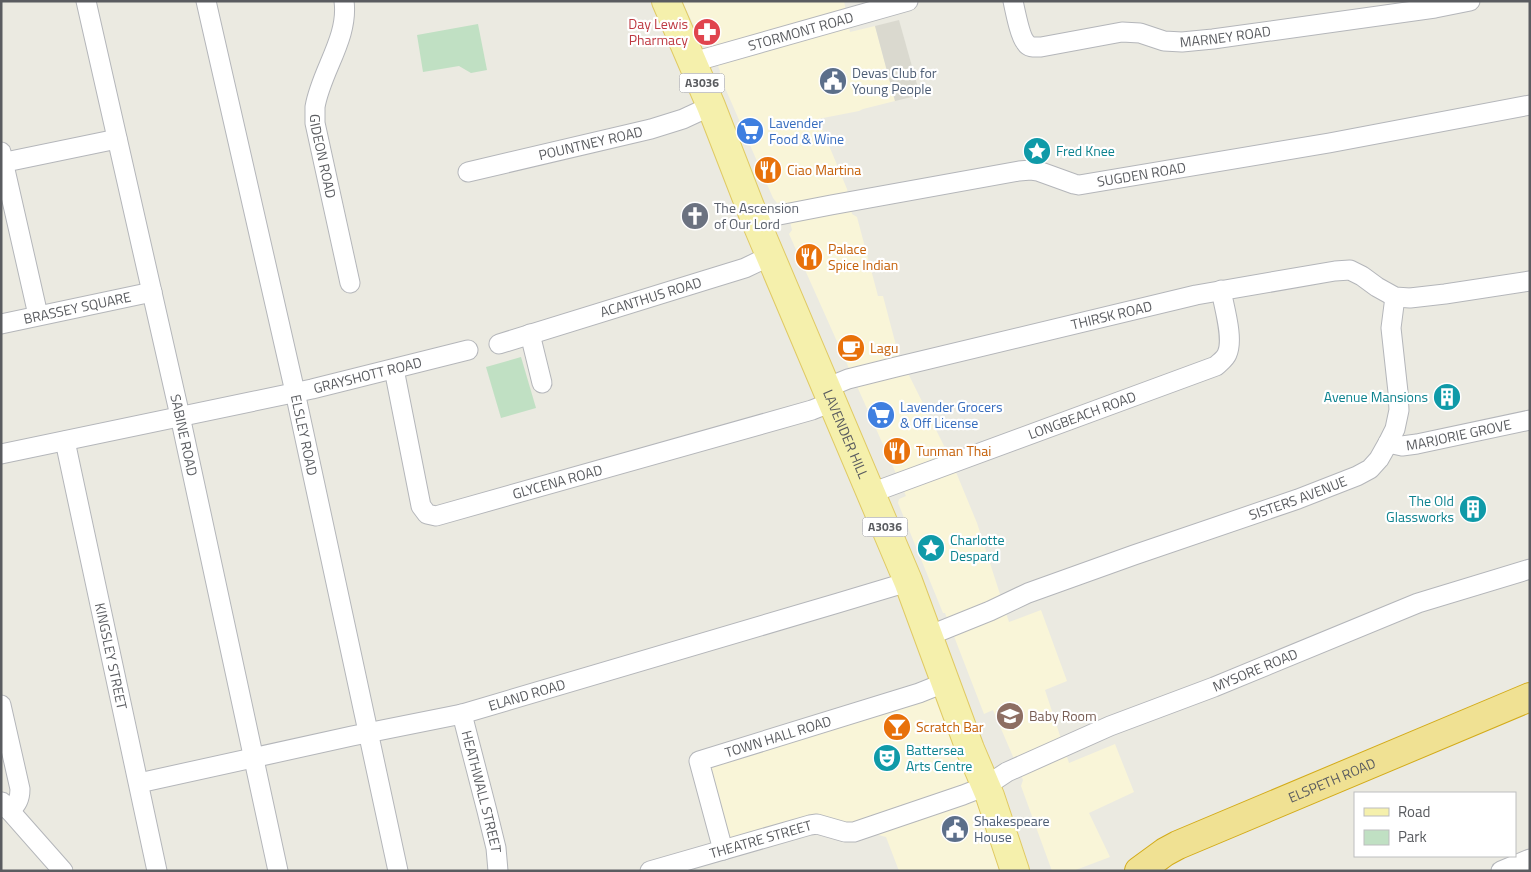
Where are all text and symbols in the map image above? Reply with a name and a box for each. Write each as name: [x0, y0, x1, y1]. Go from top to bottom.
street label: STORMONT ROAD: [746, 6, 856, 56]
place label: Day Lewis Pharmacy: [628, 13, 688, 50]
pharmacy icon: Day Lewis Pharmacy: [692, 17, 722, 47]
street label: MARNEY ROAD: [1179, 20, 1272, 52]
place label: Devas Club for Young People: [852, 62, 937, 99]
public building icon: Devas Club for Young People: [818, 66, 848, 96]
road number: A3036: [680, 74, 724, 92]
place label: Lavender Food & Wine: [769, 112, 844, 149]
street label: GIDEON ROAD: [305, 114, 342, 200]
supermarket icon: Lavender Food & Wine: [735, 116, 765, 146]
street label: POUNTNEY ROAD: [536, 120, 645, 165]
place icon: Fred Knee: [1022, 136, 1052, 166]
place label: Fred Knee: [1056, 140, 1115, 161]
restaurant icon: Ciao Martina: [753, 155, 783, 185]
street label: SUGDEN ROAD: [1095, 156, 1187, 192]
place label: Ciao Martina: [787, 159, 861, 180]
place label: The Ascension of Our Lord: [714, 197, 799, 234]
church icon: The Ascension of Our Lord: [680, 201, 710, 231]
place label: Palace Spice Indian: [828, 238, 898, 275]
restaurant icon: Palace Spice Indian: [794, 242, 824, 272]
street label: ACANTHUS ROAD: [597, 271, 704, 322]
street label: BRASSEY SQUARE: [21, 286, 133, 329]
street label: THIRSK ROAD: [1069, 295, 1154, 335]
cafe icon: Lagu: [836, 333, 866, 363]
place label: Lagu: [870, 337, 898, 358]
street label: GRAYSHOTT ROAD: [311, 351, 424, 398]
building icon: Avenue Mansions: [1432, 382, 1462, 412]
street label: LONGBEACH ROAD: [1025, 385, 1139, 444]
street label: LAVENDER HILL: [818, 386, 875, 482]
place label: Avenue Mansions: [1324, 386, 1428, 407]
street label: SABINE ROAD: [165, 392, 204, 478]
street label: ELSLEY ROAD: [286, 392, 324, 477]
place label: Lavender Grocers & Off License: [900, 396, 1002, 433]
supermarket icon: Lavender Grocers & Off License: [866, 400, 896, 430]
street label: MARJORIE GROVE: [1405, 413, 1513, 455]
restaurant icon: Tunman Thai: [882, 436, 912, 466]
place label: Tunman Thai: [916, 440, 991, 461]
street label: GLYCENA ROAD: [510, 459, 605, 504]
street label: SISTERS AVENUE: [1246, 470, 1350, 525]
place label: The Old Glassworks: [1386, 490, 1454, 527]
building icon: The Old Glassworks: [1458, 494, 1488, 524]
road number: A3036: [862, 518, 908, 536]
place label: Charlotte Despard: [950, 529, 1004, 566]
place icon: Charlotte Despard: [916, 533, 946, 563]
street label: KINGSLEY STREET: [90, 601, 133, 712]
street label: MYSORE ROAD: [1209, 643, 1301, 697]
street label: ELAND ROAD: [486, 673, 568, 716]
school or university icon: Baby Room: [995, 701, 1025, 731]
place label: Baby Room: [1029, 705, 1097, 726]
street label: TOWN HALL ROAD: [722, 710, 834, 762]
bar icon: Scratch Bar: [882, 712, 912, 742]
place label: Scratch Bar: [916, 716, 984, 737]
street label: HEATHWALL STREET: [457, 728, 507, 854]
place label: Battersea Arts Centre: [906, 739, 972, 776]
theatre icon: Battersea Arts Centre: [872, 743, 902, 773]
street label: ELSPETH ROAD: [1285, 752, 1379, 808]
legend: [1354, 792, 1516, 857]
text: Road: [1398, 800, 1430, 823]
place label: Shakespeare House: [974, 810, 1049, 847]
street label: THEATRE STREET: [707, 814, 815, 863]
public building icon: Shakespeare House: [940, 814, 970, 844]
text: Park: [1398, 825, 1427, 848]

